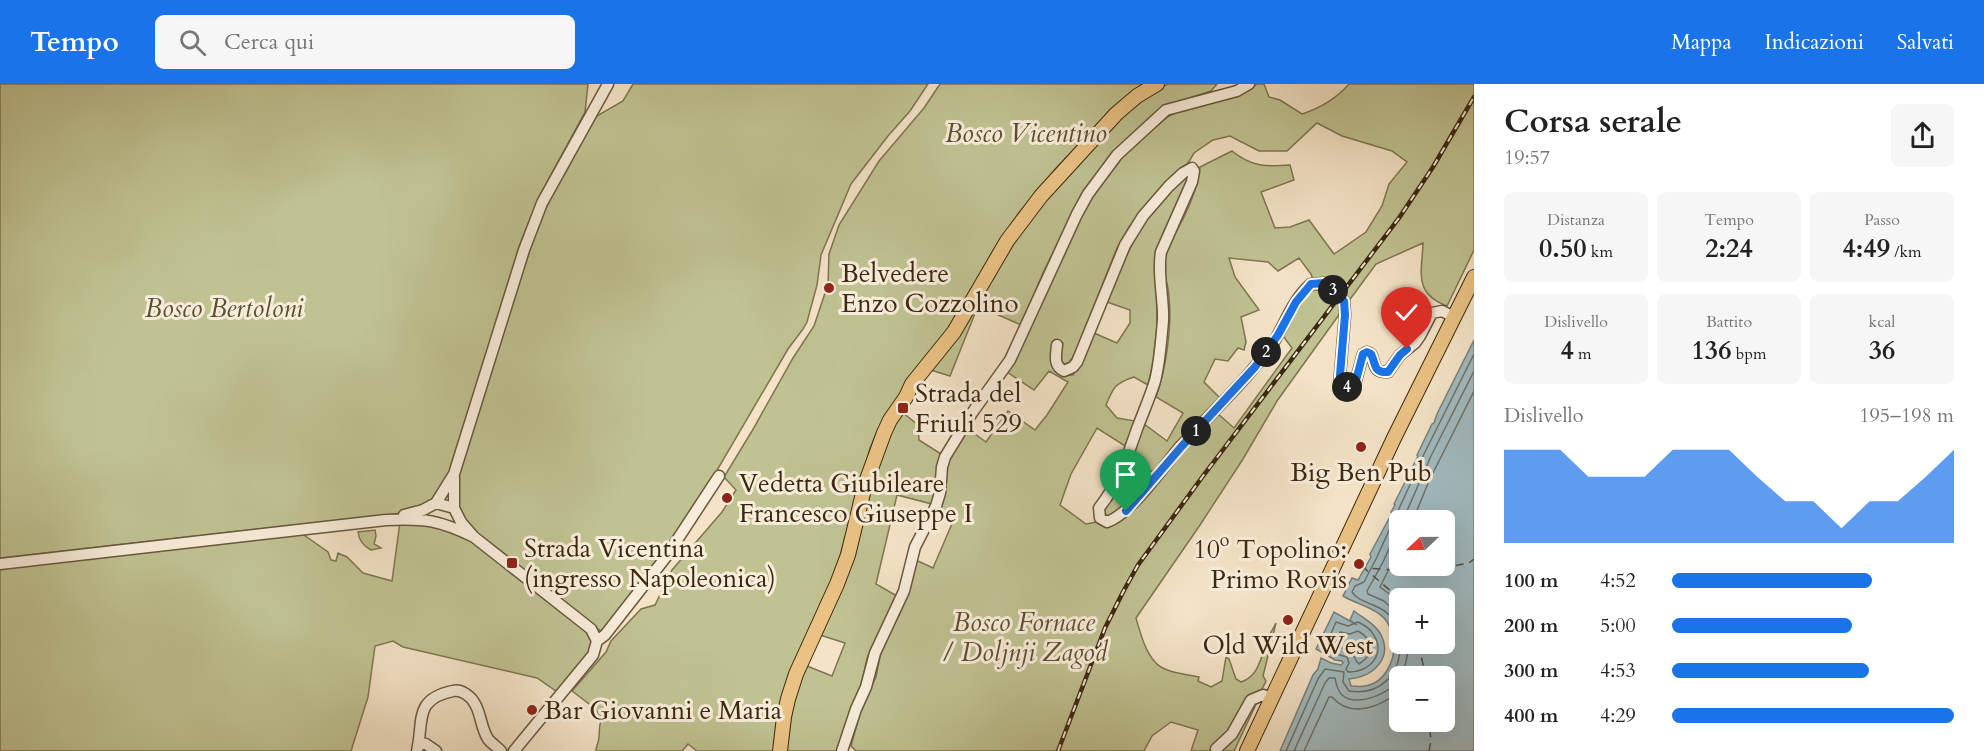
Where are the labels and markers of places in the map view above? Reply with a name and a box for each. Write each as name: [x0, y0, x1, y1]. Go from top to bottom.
place label: Belvedere Enzo Cozzolino: [841, 256, 1018, 321]
pin: 3: [1318, 275, 1348, 305]
marker: Belvedere Enzo Cozzolino: [822, 281, 836, 295]
pin: [1381, 287, 1432, 349]
pin: 2: [1251, 337, 1281, 367]
pin: 4: [1332, 372, 1362, 402]
place label: Strada del Friuli 529: [915, 376, 1022, 441]
marker: Strada del Friuli 529: [896, 401, 910, 415]
pin: 1: [1181, 416, 1211, 446]
marker: Big Ben Pub: [1354, 440, 1368, 454]
pin: [1100, 449, 1151, 511]
place label: Big Ben Pub: [1290, 455, 1432, 490]
place label: Vedetta Giubileare Francesco Giuseppe I: [739, 466, 973, 531]
marker: Vedetta Giubileare Francesco Giuseppe I: [720, 491, 734, 505]
place label: Strada Vicentina (ingresso Napoleonica): [524, 531, 776, 596]
place label: 10º Topolino: Primo Rovis: [1193, 532, 1347, 597]
marker: Strada Vicentina (ingresso Napoleonica): [505, 556, 519, 570]
marker: 10º Topolino: Primo Rovis: [1352, 557, 1366, 571]
marker: Old Wild West: [1281, 613, 1295, 627]
place label: Old Wild West: [1203, 628, 1373, 663]
place label: Bar Giovanni e Maria: [544, 693, 782, 728]
marker: Bar Giovanni e Maria: [525, 703, 539, 717]

